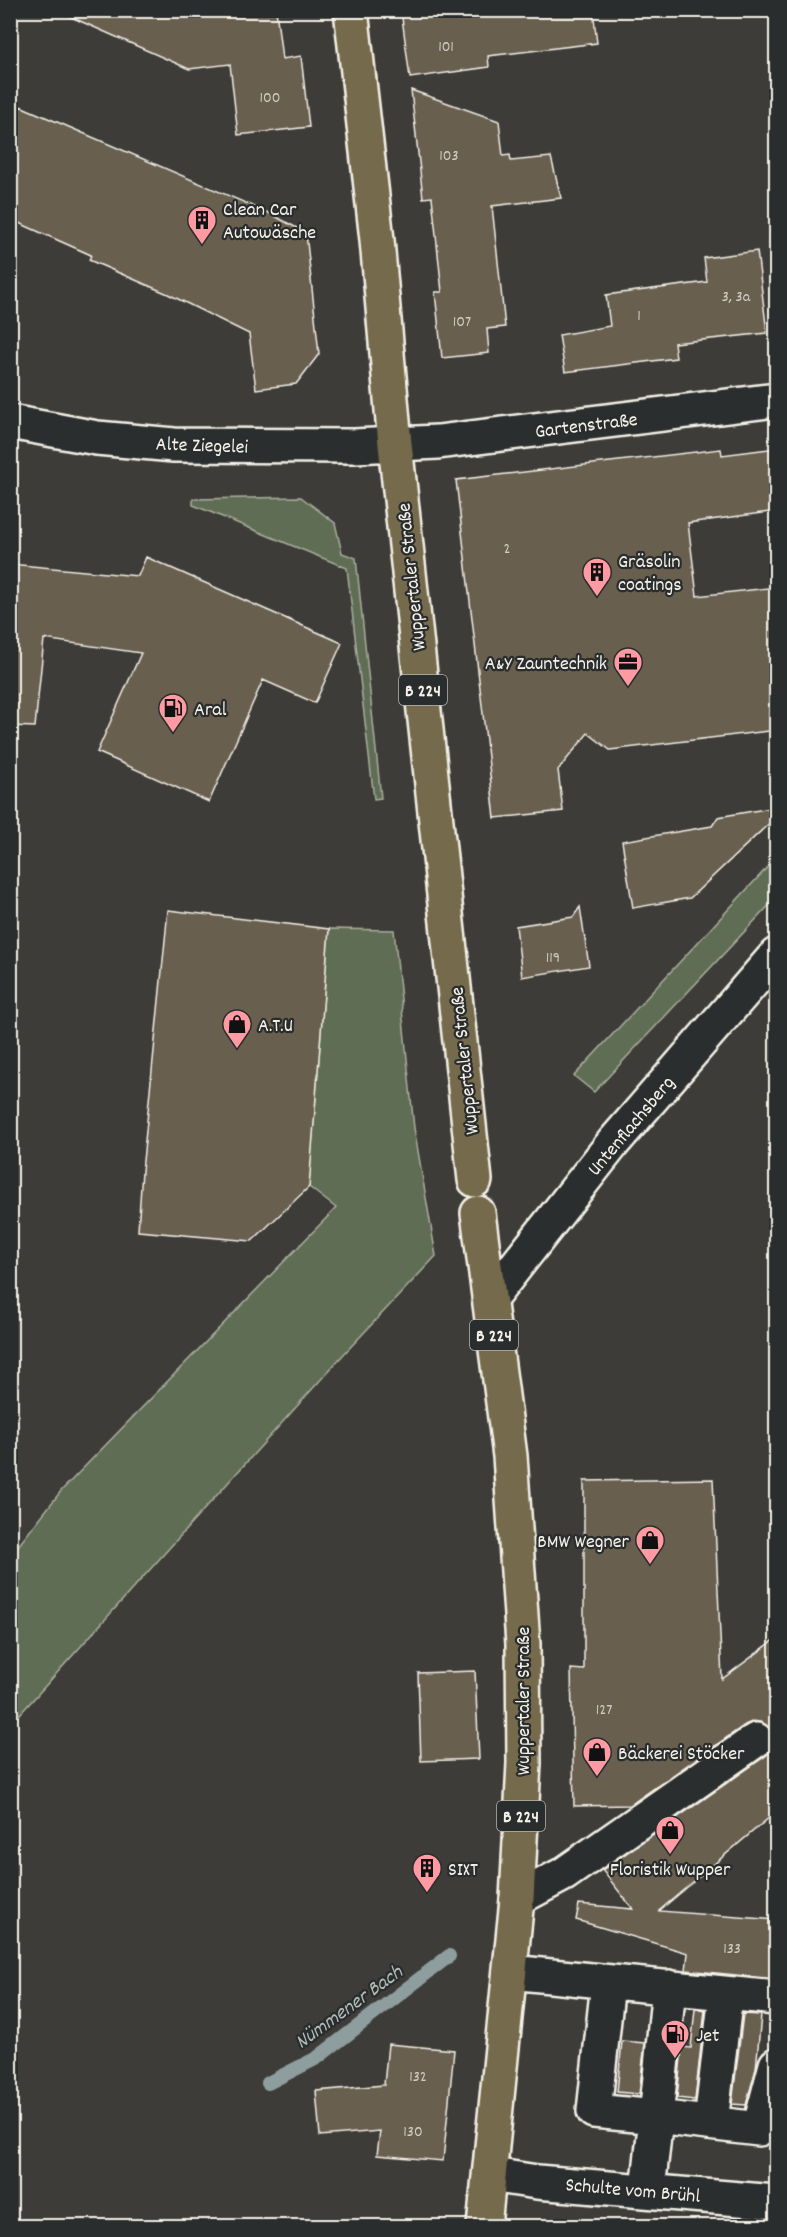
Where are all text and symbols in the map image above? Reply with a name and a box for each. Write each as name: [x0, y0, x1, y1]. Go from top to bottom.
house number: 101: [438, 36, 454, 59]
house number: 100: [260, 87, 280, 110]
house number: 103: [439, 145, 459, 168]
place label: Clean Car Autowäsche: [223, 197, 316, 248]
building icon: Clean Car Autowäsche: [186, 204, 218, 246]
house number: 3, 3a: [722, 286, 751, 309]
house number: 1: [637, 305, 641, 328]
house number: 107: [453, 311, 471, 334]
street label: Gartenstraße: [533, 407, 639, 447]
street label: Alte Ziegelei: [155, 431, 249, 463]
street label: Wuppertaler Straße: [391, 501, 435, 652]
house number: 2: [504, 538, 511, 561]
place label: Gräsolin coatings: [618, 549, 682, 600]
building icon: Gräsolin coatings: [581, 556, 613, 598]
office icon: A&Y Zauntechnik: [612, 646, 644, 688]
place label: A&Y Zauntechnik: [485, 651, 607, 679]
road number: B 224: [399, 675, 447, 705]
fuel station icon: Aral: [157, 692, 189, 734]
place label: Aral: [194, 697, 227, 725]
house number: 119: [546, 947, 560, 970]
street label: Wuppertaler Straße: [444, 985, 488, 1136]
shop icon: A.T.U: [221, 1008, 253, 1050]
place label: A.T.U: [258, 1013, 293, 1041]
street label: Untenflachsberg: [582, 1071, 683, 1183]
road number: B 224: [470, 1320, 518, 1350]
shop icon: BMW Wegner: [634, 1524, 666, 1566]
place label: BMW Wegner: [537, 1529, 630, 1557]
street label: Wuppertaler Straße: [511, 1627, 539, 1775]
house number: 127: [596, 1699, 612, 1722]
shop icon: Bäckerei Stöcker: [581, 1736, 613, 1778]
place label: Bäckerei Stöcker: [618, 1741, 745, 1769]
road number: B 224: [497, 1801, 545, 1831]
shop icon: Floristik Wupper: [654, 1814, 686, 1856]
building icon: SIXT: [411, 1852, 443, 1894]
place label: SIXT: [448, 1857, 478, 1885]
place label: Floristik Wupper: [610, 1857, 731, 1885]
house number: 133: [723, 1938, 741, 1961]
water label: Nümmener Bach: [290, 1958, 411, 2058]
fuel station icon: Jet: [659, 2018, 691, 2060]
place label: Jet: [696, 2023, 719, 2051]
house number: 132: [409, 2066, 427, 2089]
house number: 130: [403, 2121, 423, 2144]
street label: Schulte vom Brühl: [564, 2172, 702, 2212]

